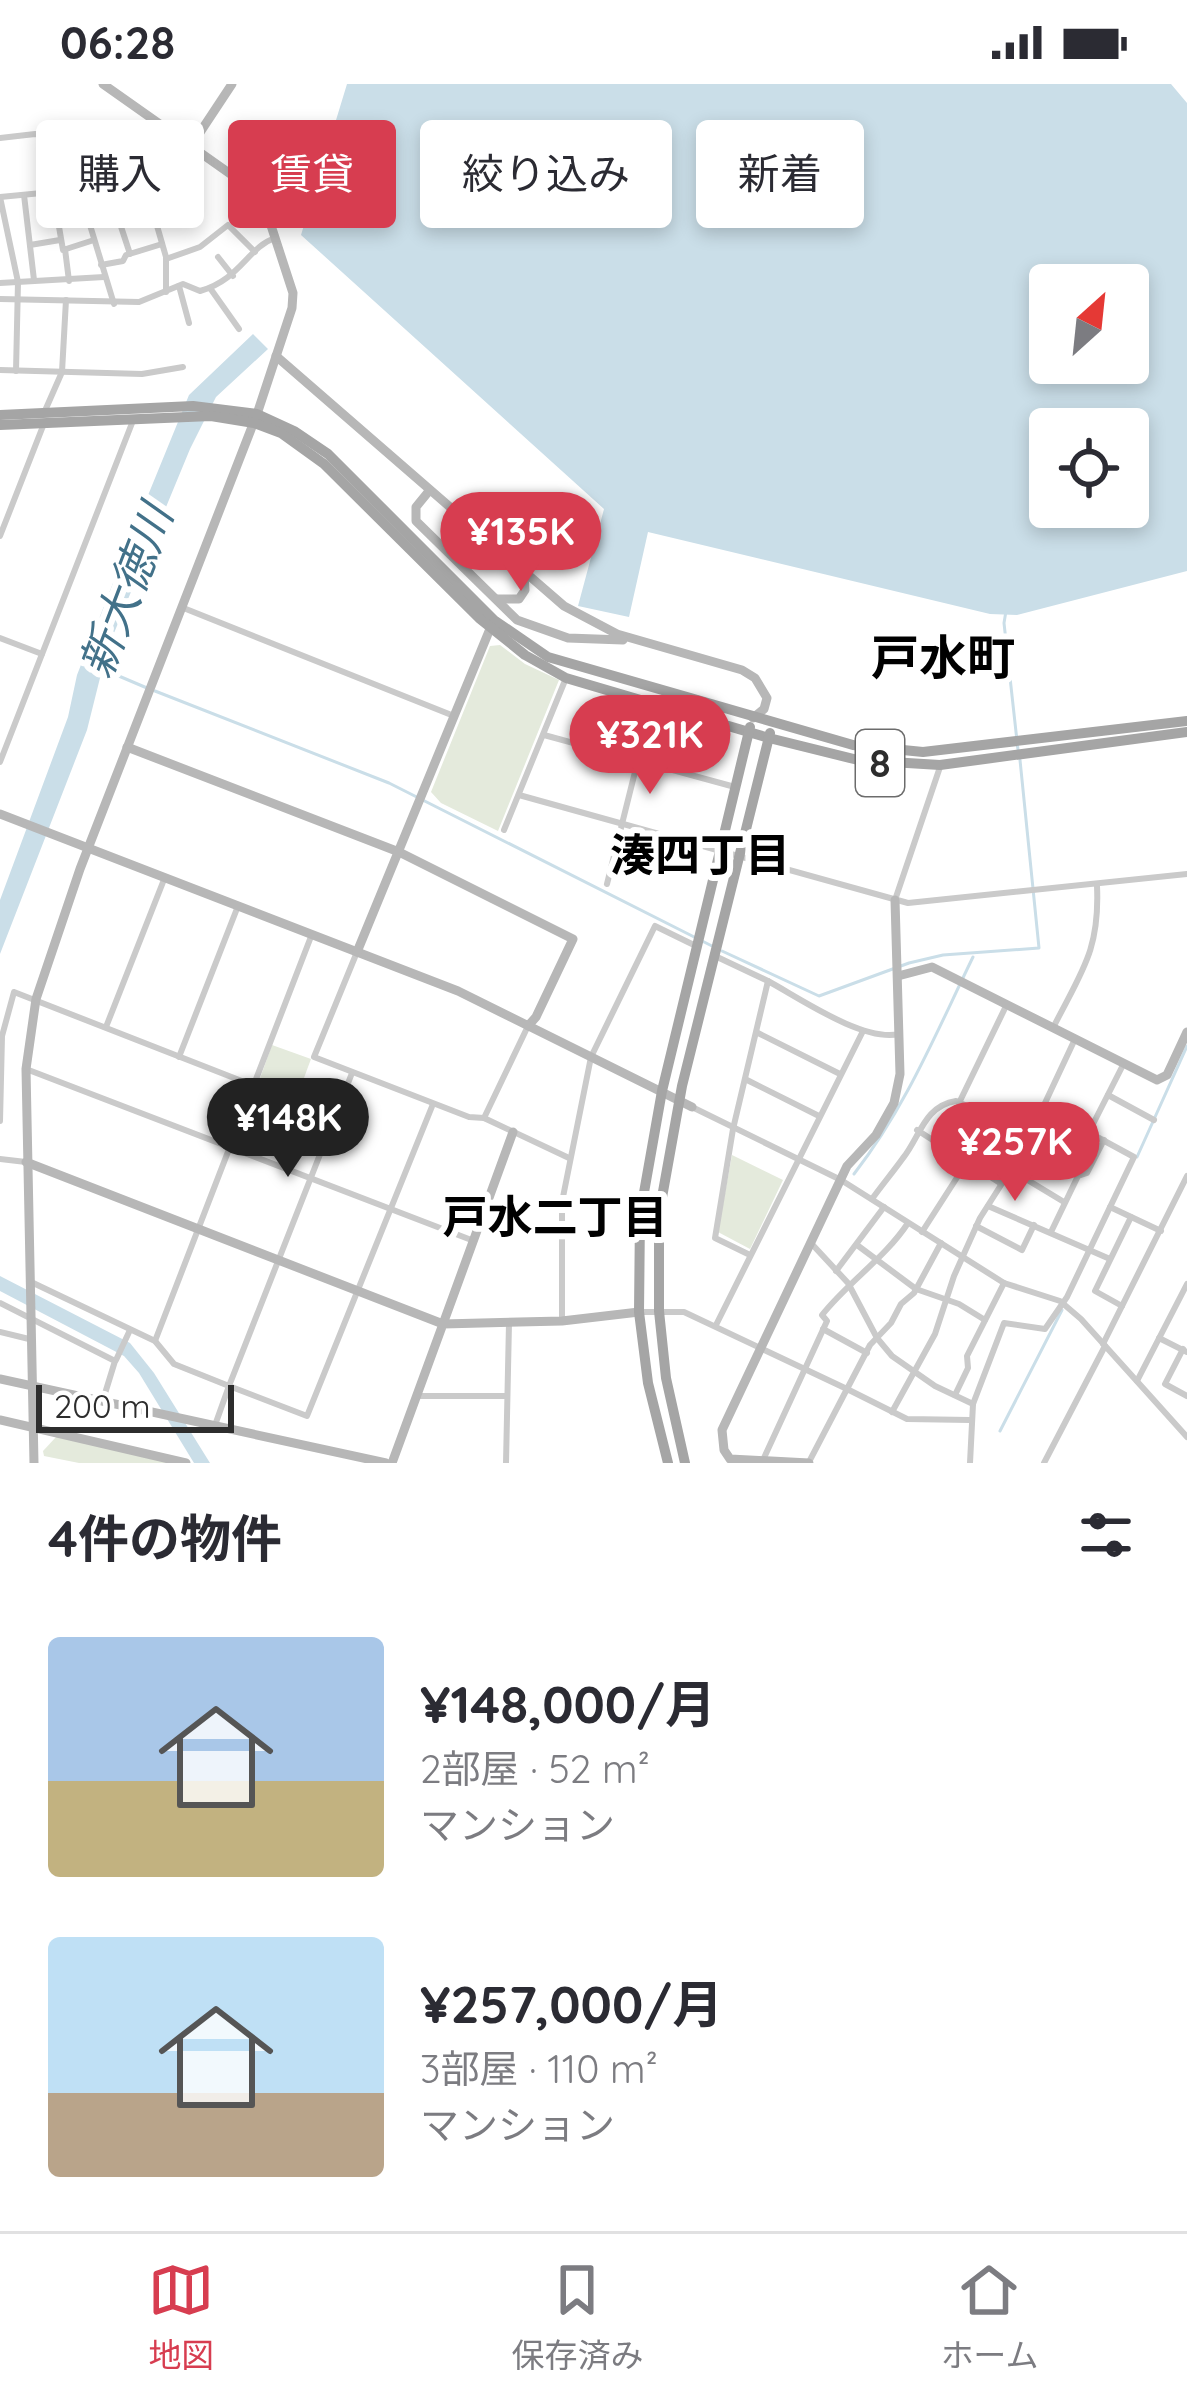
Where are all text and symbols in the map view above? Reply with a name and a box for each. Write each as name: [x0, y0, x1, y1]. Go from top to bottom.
text: 06:28: [60, 14, 175, 70]
chip: 購入: [36, 120, 204, 228]
chip: 賃貸: [228, 120, 396, 228]
chip: 絞り込み: [420, 120, 672, 228]
chip: 新着: [696, 120, 864, 228]
north arrow: [1029, 264, 1149, 384]
map controls: [1029, 264, 1149, 528]
button: locate: [1029, 408, 1149, 528]
pin: ¥135K: [437, 492, 605, 594]
water label: 新大徳川: [67, 493, 185, 685]
text: ¥135K: [467, 506, 575, 555]
district label: 戸水町: [871, 627, 1015, 687]
pin: ¥321K: [566, 695, 734, 797]
text: ¥321K: [596, 709, 704, 758]
road number: 8: [856, 730, 904, 796]
district label: 湊四丁目: [610, 826, 790, 882]
pin: ¥148K: [204, 1078, 372, 1180]
text: ¥148K: [234, 1092, 342, 1141]
pin: ¥257K: [931, 1102, 1099, 1204]
text: ¥257K: [958, 1116, 1072, 1165]
district label: 戸水二丁目: [442, 1188, 668, 1244]
scale bar: [36, 1379, 234, 1432]
text: 200 m: [54, 1385, 151, 1426]
icon: filters: [1073, 1502, 1139, 1568]
text: 4件の物件: [48, 1506, 282, 1570]
text: ¥148,000/月: [420, 1672, 716, 1736]
icon: home: [144, 1685, 288, 1829]
text: 2部屋 · 52 m²: [420, 1744, 650, 1793]
text: マンション: [420, 1800, 615, 1849]
text: ¥257,000/月: [420, 1972, 723, 2036]
icon: home: [144, 1985, 288, 2129]
text: 3部屋 · 110 m²: [420, 2044, 658, 2093]
text: マンション: [420, 2100, 615, 2149]
tab: 地図: [148, 2257, 214, 2377]
tab: 保存済み: [511, 2257, 643, 2377]
tab: ホーム: [940, 2257, 1038, 2377]

